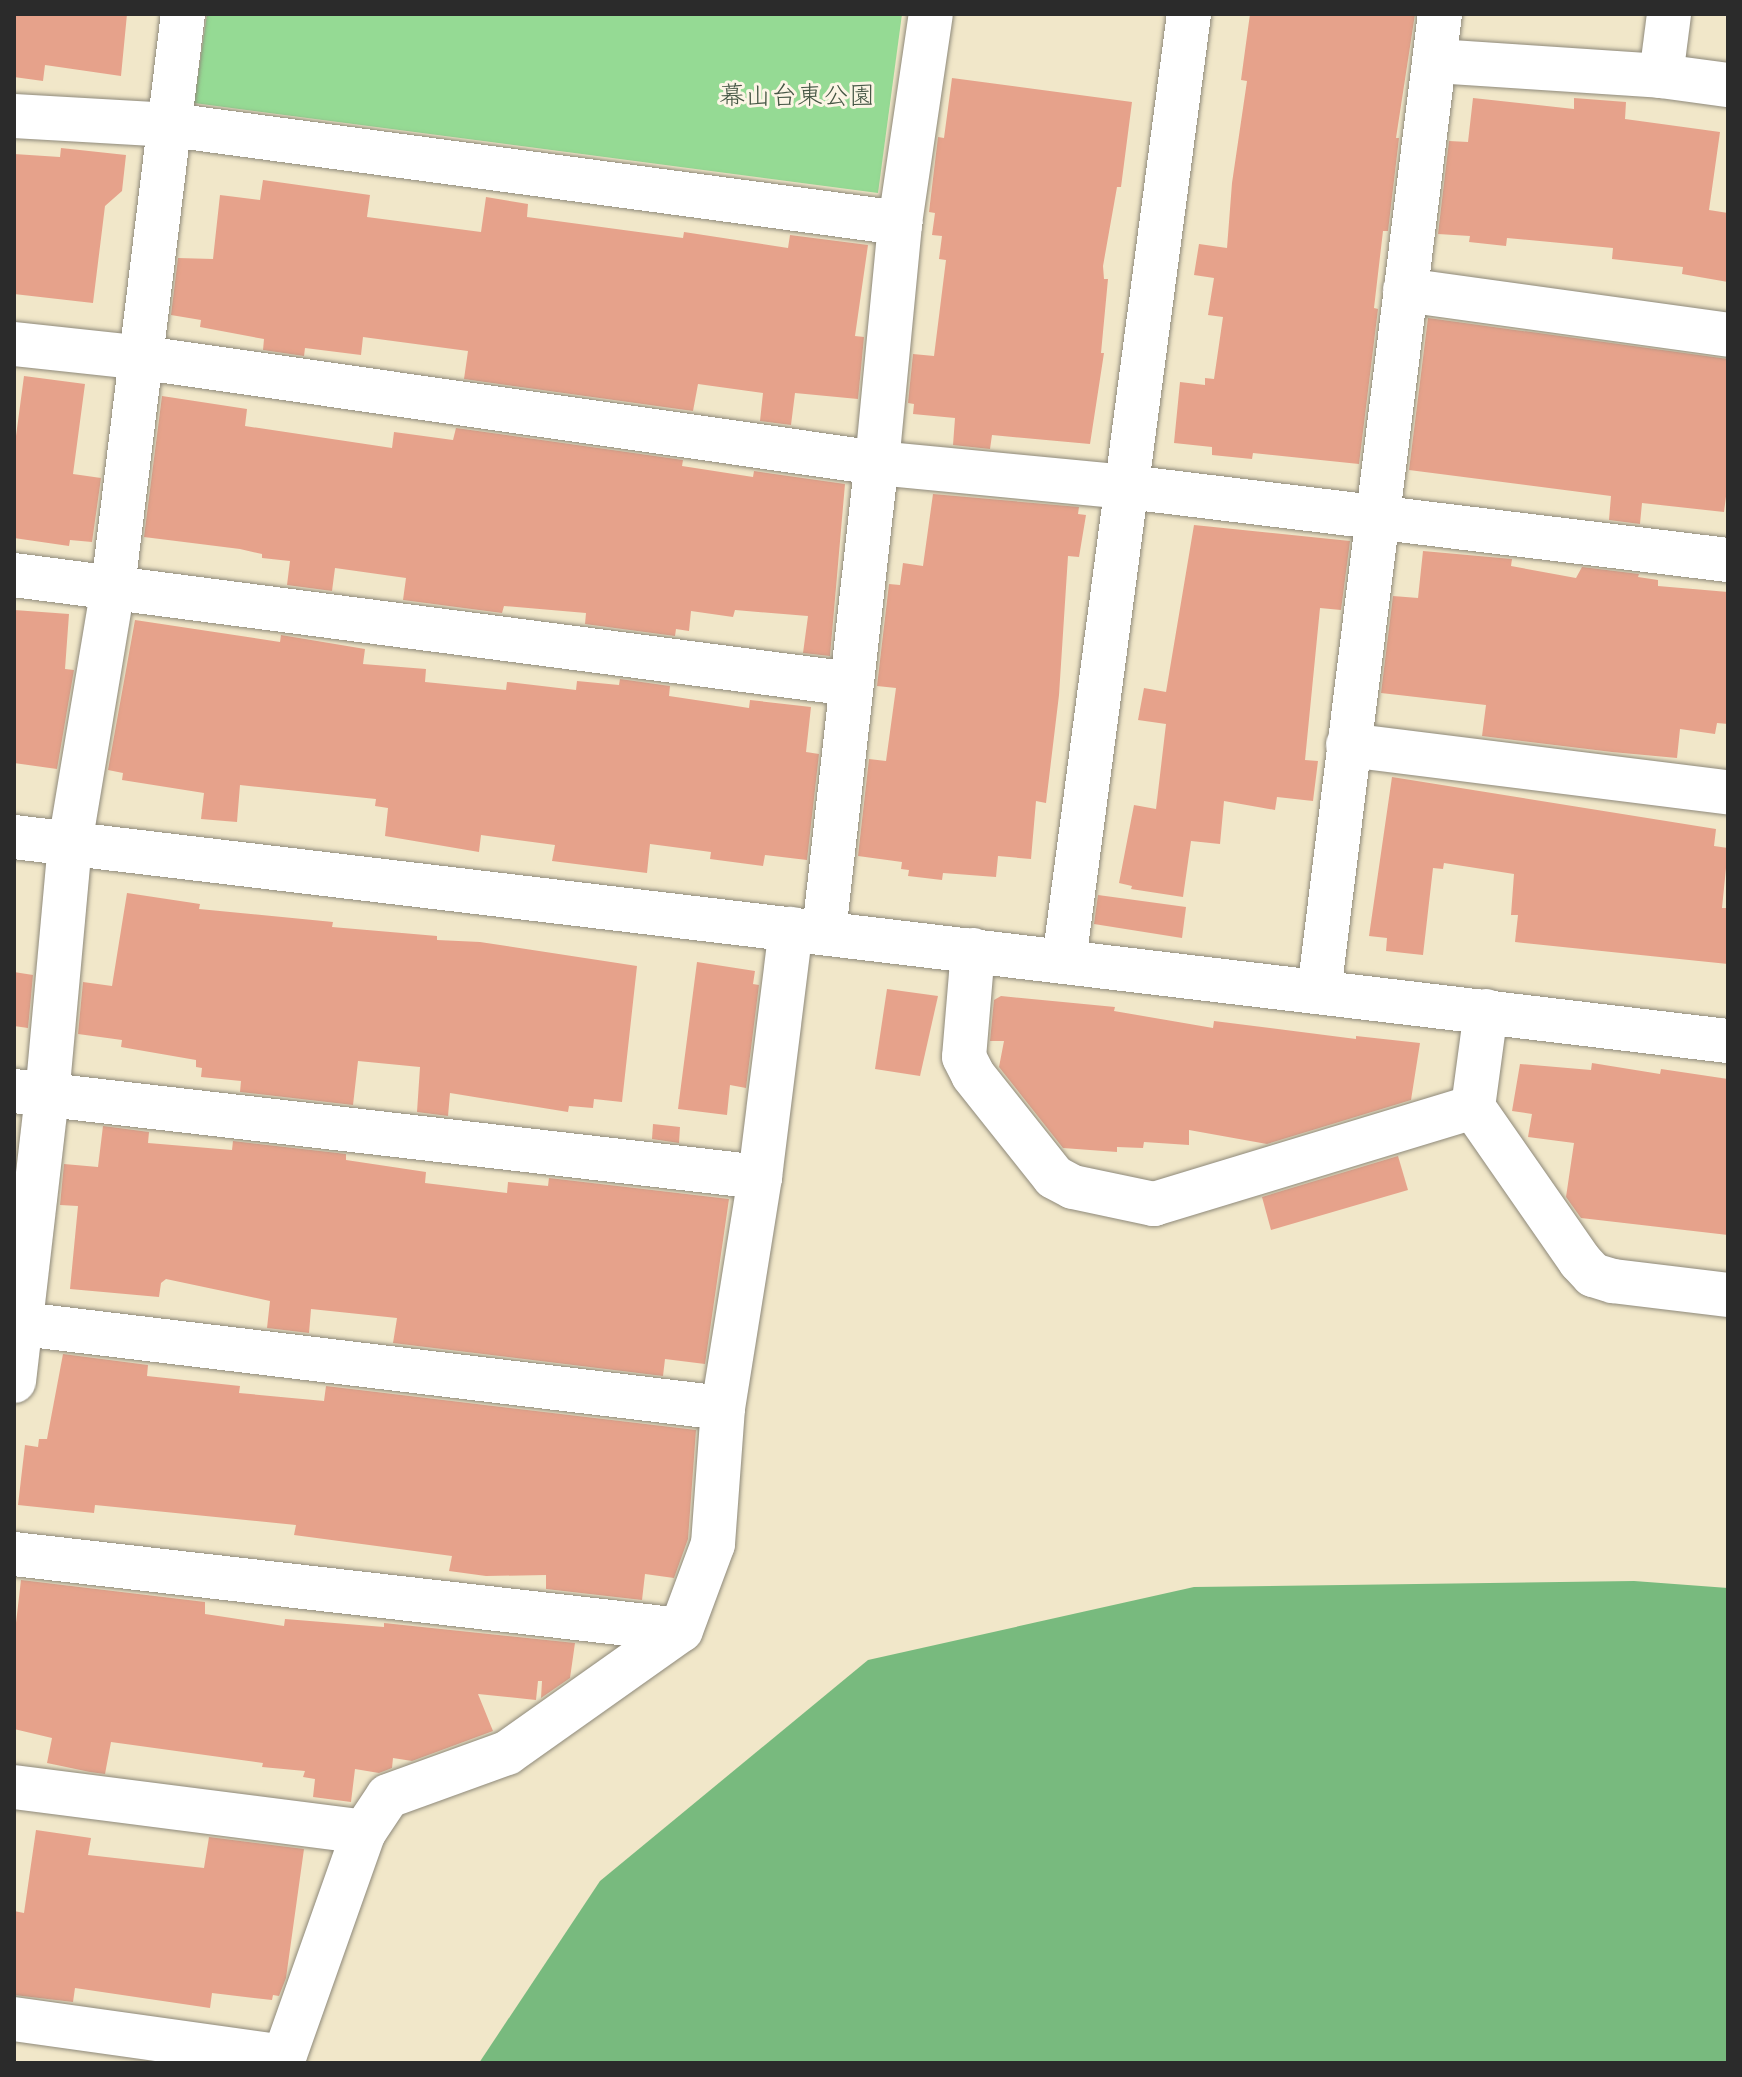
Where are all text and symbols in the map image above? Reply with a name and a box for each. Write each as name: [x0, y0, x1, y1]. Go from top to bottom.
park label: 幕山台東公園: [719, 82, 875, 114]

